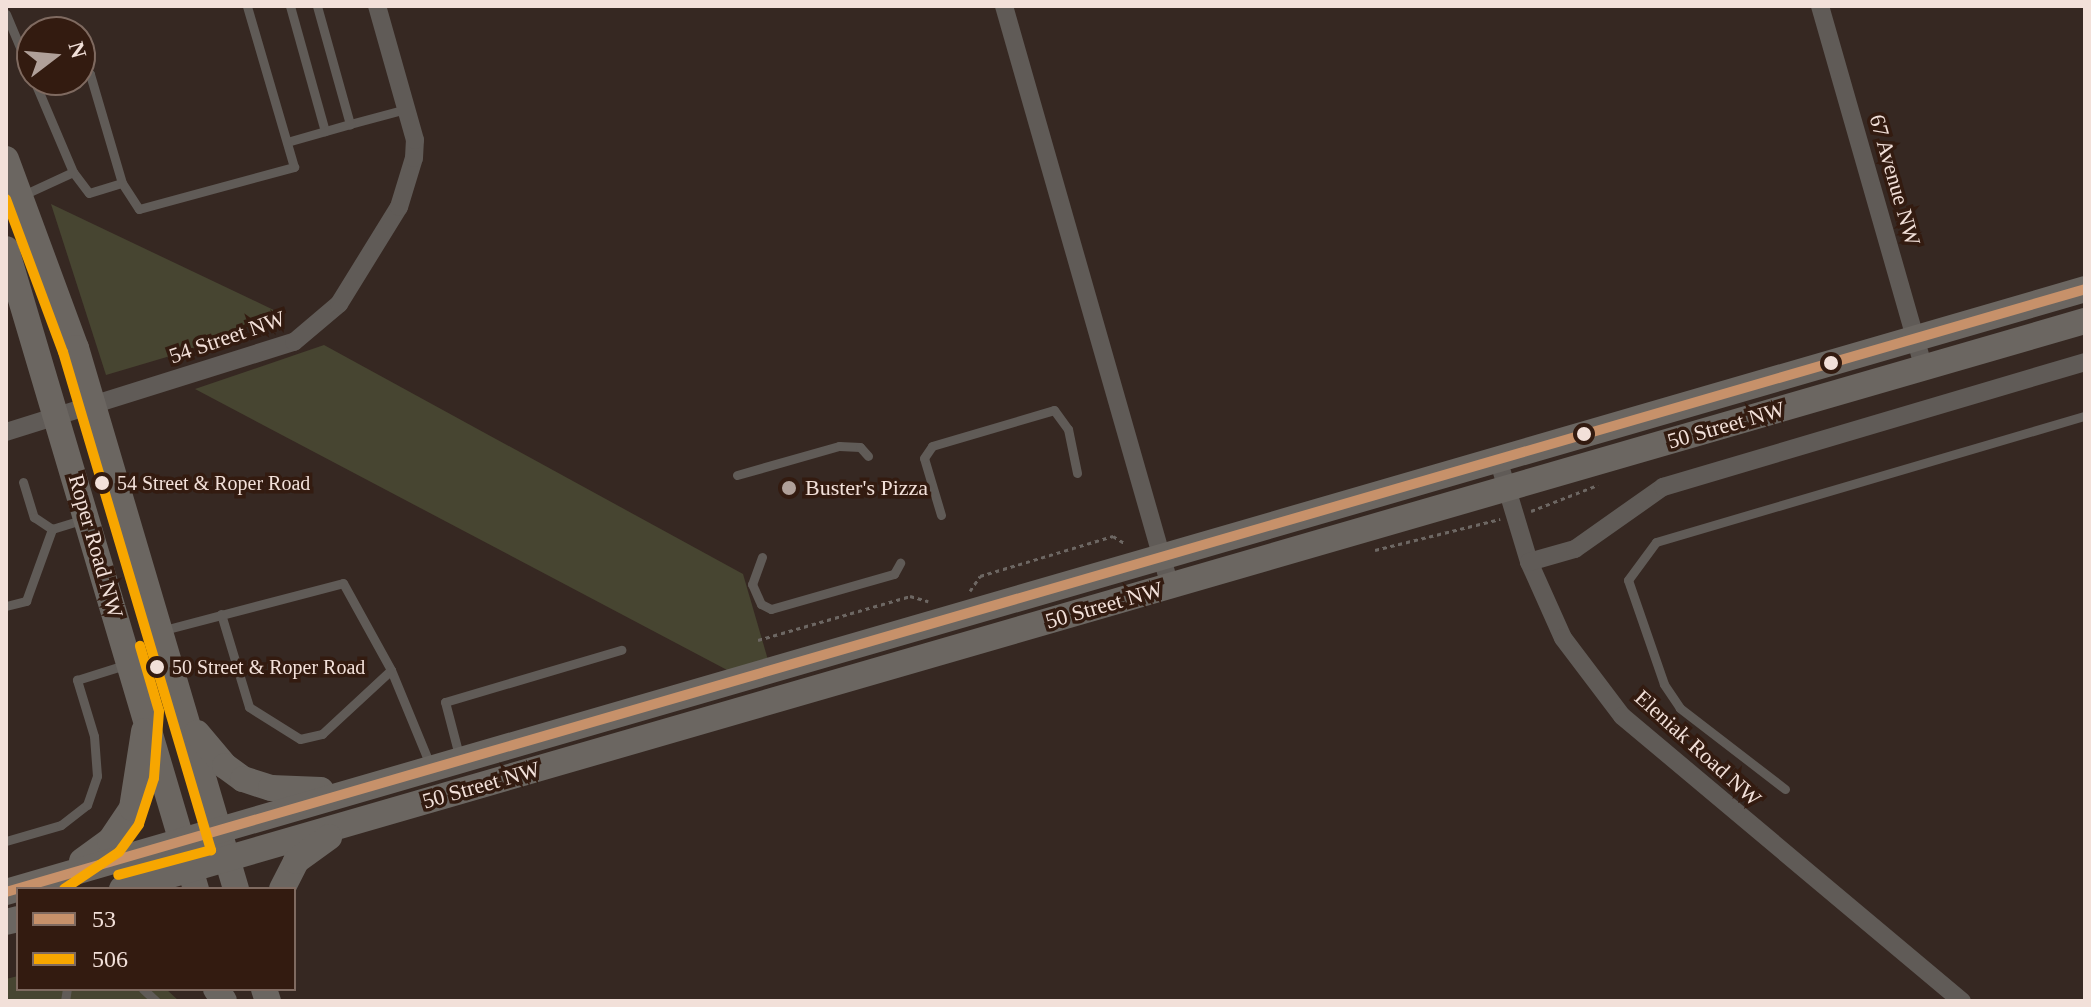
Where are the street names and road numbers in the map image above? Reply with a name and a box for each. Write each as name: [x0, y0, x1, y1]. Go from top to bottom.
street label: 67 Avenue NW: [1864, 111, 1926, 249]
street label: 54 Street NW: [166, 305, 288, 369]
street label: 50 Street NW: [1664, 396, 1788, 454]
street label: Roper Road NW: [63, 471, 129, 621]
street label: 50 Street NW: [1042, 576, 1166, 634]
street label: Eleniak Road NW: [1629, 684, 1767, 812]
street label: 50 Street NW: [419, 756, 543, 814]

